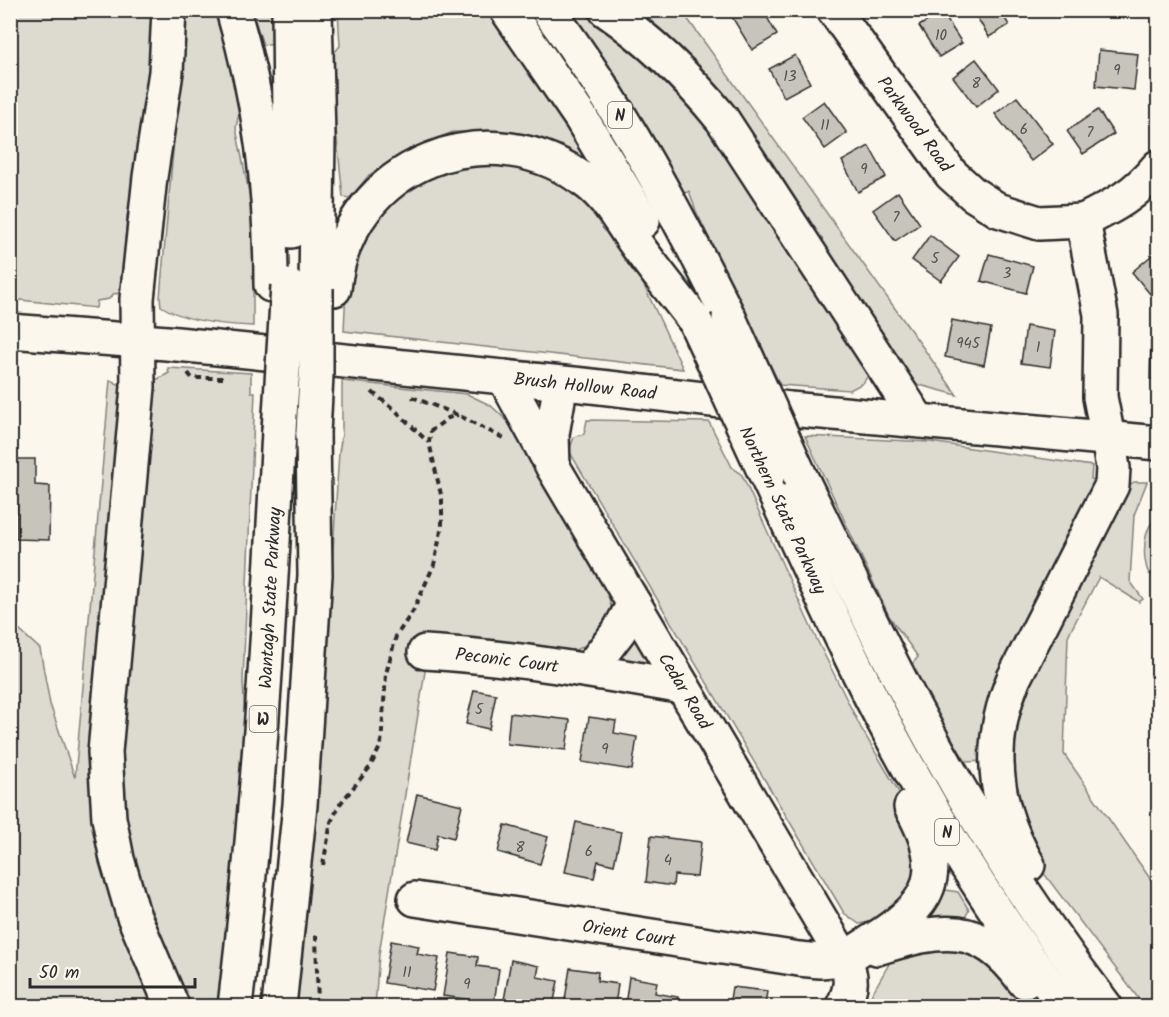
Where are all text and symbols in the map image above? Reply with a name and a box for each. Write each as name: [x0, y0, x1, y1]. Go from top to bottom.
house number: 10: [935, 24, 948, 48]
house number: 9: [1113, 59, 1121, 83]
house number: 13: [783, 65, 797, 89]
street label: Parkwood Road: [869, 71, 959, 180]
house number: 8: [971, 72, 981, 96]
road number: N: [608, 102, 632, 128]
house number: 11: [820, 114, 830, 138]
house number: 6: [1020, 118, 1028, 142]
house number: 7: [1087, 121, 1095, 145]
house number: 9: [860, 158, 868, 182]
house number: 7: [893, 206, 901, 230]
house number: 5: [931, 247, 940, 271]
house number: 3: [1003, 262, 1012, 286]
house number: 945: [956, 332, 981, 356]
house number: 1: [1036, 336, 1041, 360]
street label: Brush Hollow Road: [512, 366, 659, 410]
street label: Northern State Parkway: [730, 422, 834, 600]
street label: Wantagh State Parkway: [252, 506, 291, 690]
street label: Peconic Court: [454, 641, 561, 682]
street label: Cedar Road: [649, 648, 719, 737]
house number: 5: [475, 698, 484, 722]
road number: W: [250, 706, 276, 732]
house number: 9: [601, 738, 609, 762]
road number: N: [935, 819, 959, 845]
house number: 8: [515, 836, 525, 860]
house number: 6: [585, 840, 593, 864]
house number: 4: [664, 849, 672, 873]
street label: Orient Court: [580, 913, 678, 956]
scale bar: [30, 951, 195, 989]
text: 50 m: [39, 959, 79, 988]
house number: 11: [402, 961, 412, 985]
house number: 9: [463, 973, 471, 997]

